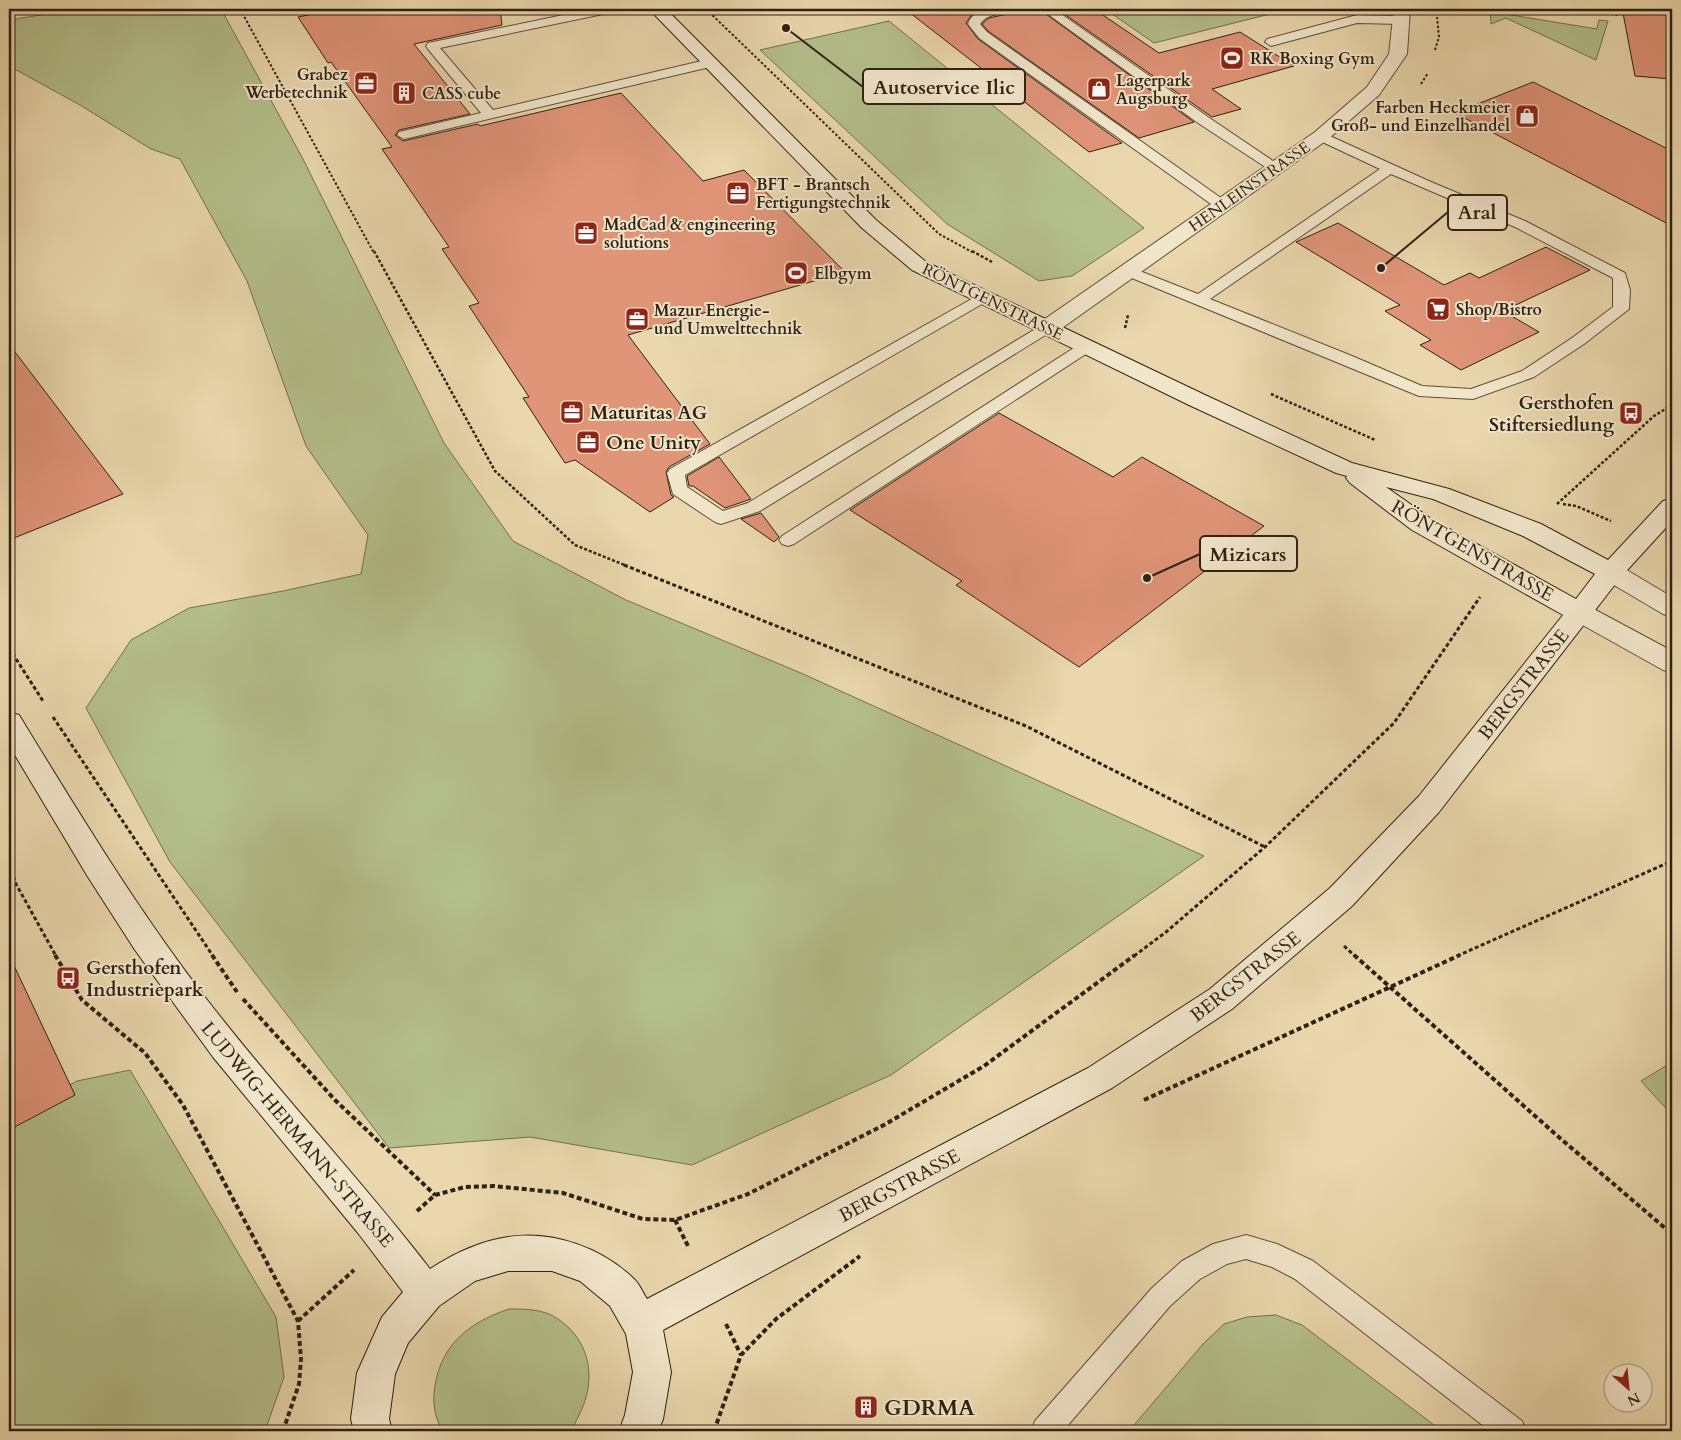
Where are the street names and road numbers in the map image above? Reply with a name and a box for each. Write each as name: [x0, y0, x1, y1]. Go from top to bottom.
street label: HENLEINSTRASSE: [1184, 137, 1315, 237]
street label: RÖNTGENSTRASSE: [918, 258, 1067, 346]
street label: RÖNTGENSTRASSE: [1386, 494, 1559, 608]
street label: BERGSTRASSE: [1472, 624, 1575, 745]
street label: BERGSTRASSE: [1185, 925, 1306, 1028]
street label: LUDWIG-HERMANN-STRASSE: [195, 1016, 400, 1253]
street label: BERGSTRASSE: [834, 1143, 965, 1229]

